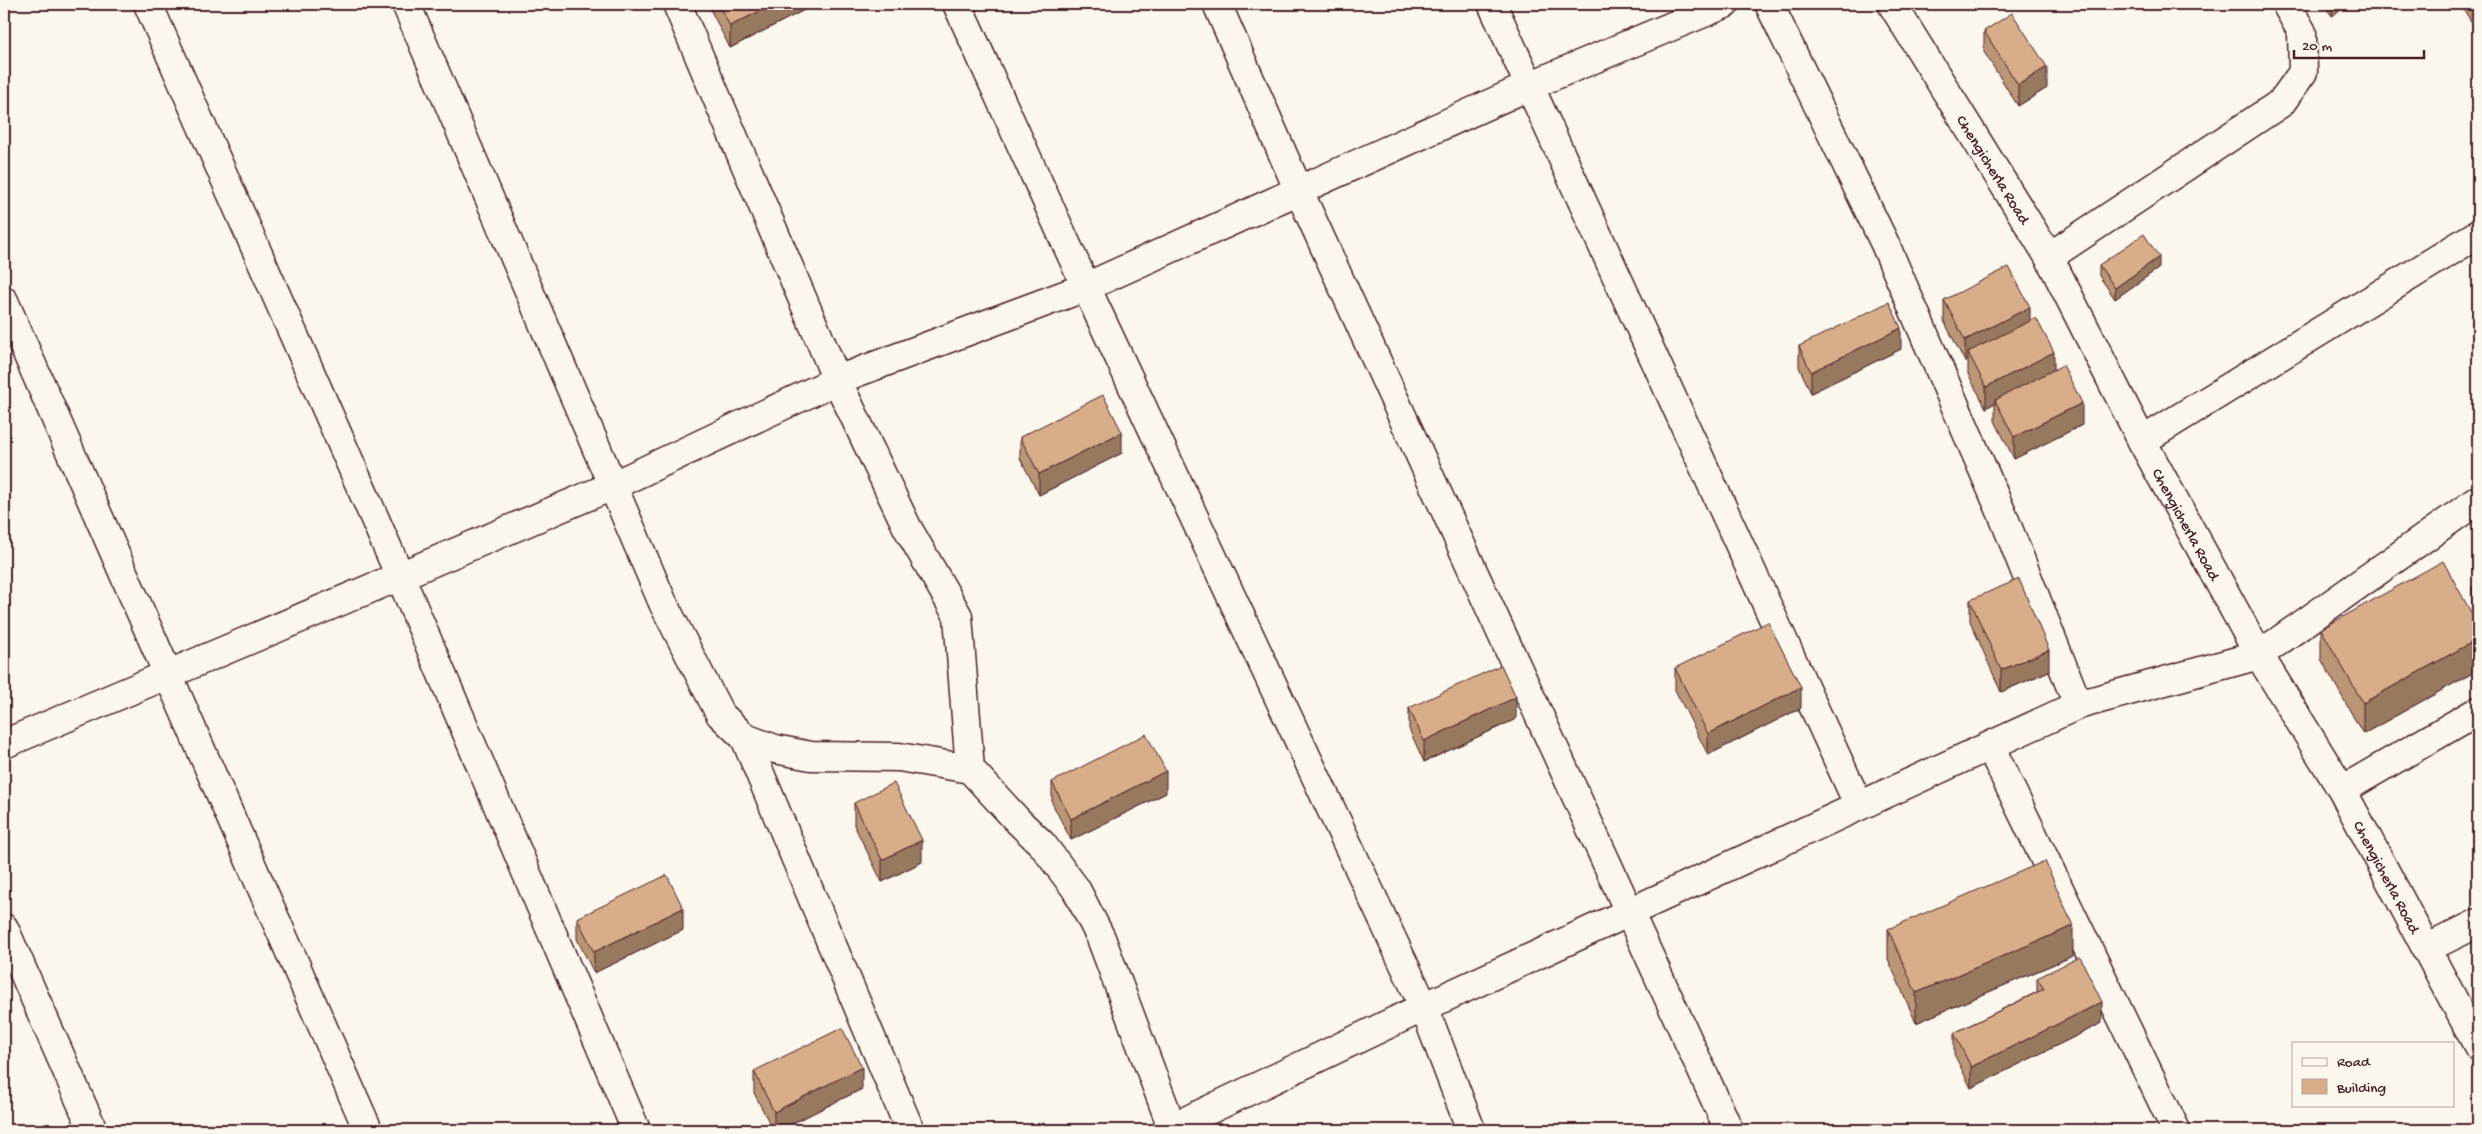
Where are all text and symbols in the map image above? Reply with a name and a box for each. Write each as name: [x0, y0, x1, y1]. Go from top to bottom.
scale bar: [2294, 28, 2424, 60]
text: 20 m: [2302, 38, 2332, 56]
street label: Chengicherla Road: [1950, 113, 2033, 230]
street label: Chengicherla Road: [2146, 466, 2223, 586]
street label: Chengicherla Road: [2347, 818, 2423, 939]
legend: [2292, 1042, 2454, 1106]
text: Road: [2337, 1054, 2371, 1072]
text: Building: [2336, 1080, 2386, 1098]

